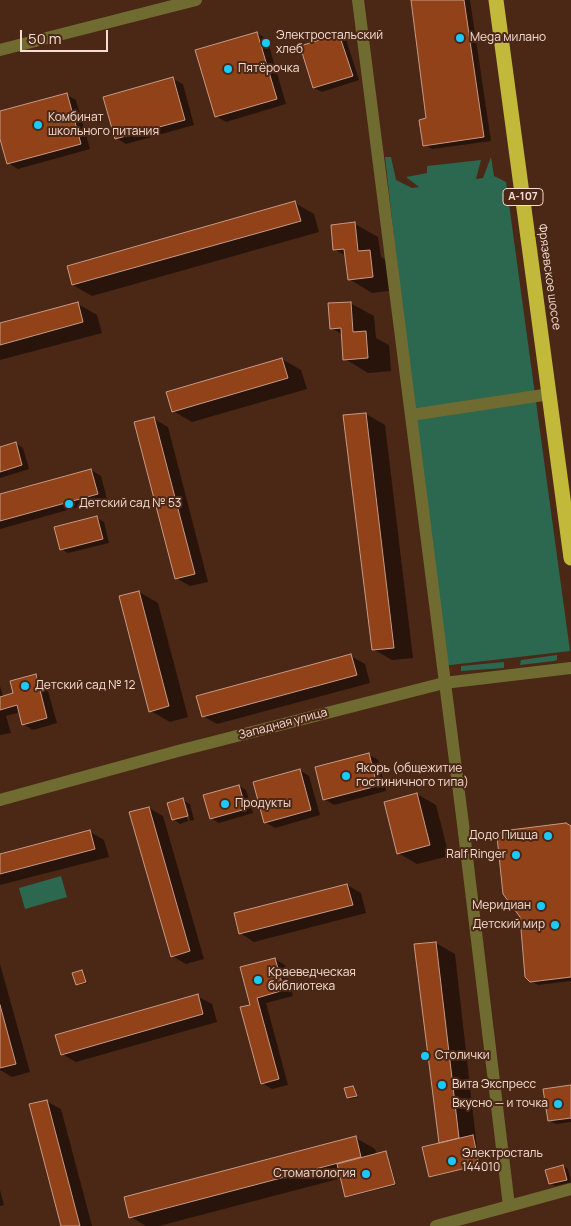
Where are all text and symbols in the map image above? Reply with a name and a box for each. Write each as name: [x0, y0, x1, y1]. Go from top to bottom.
scale bar: [22, 20, 110, 52]
text: 50 m: [28, 28, 62, 49]
place label: Электростальский хлеб: [276, 29, 383, 57]
place label: Mega милано: [470, 31, 546, 45]
marker: Mega милано: [454, 32, 466, 44]
marker: Электростальский хлеб: [260, 37, 272, 49]
place label: Пятёрочка: [238, 62, 299, 76]
marker: Пятёрочка: [222, 63, 234, 75]
place label: Комбинат школьного питания: [48, 111, 159, 139]
marker: Комбинат школьного питания: [32, 119, 44, 131]
road number: А-107: [503, 188, 543, 206]
street label: Фрязевское шоссе: [534, 223, 564, 331]
place label: Детский сад № 53: [79, 497, 181, 511]
marker: Детский сад № 53: [63, 498, 75, 510]
place label: Детский сад № 12: [35, 679, 135, 693]
marker: Детский сад № 12: [19, 680, 31, 692]
street label: Западная улица: [237, 705, 329, 743]
place label: Якорь (общежитие гостиничного типа): [356, 762, 469, 790]
marker: Якорь (общежитие гостиничного типа): [340, 770, 352, 782]
place label: Продукты: [235, 797, 291, 811]
marker: Продукты: [219, 798, 231, 810]
place label: Додо Пицца: [469, 829, 538, 843]
marker: Додо Пицца: [542, 830, 554, 842]
place label: Ralf Ringer: [446, 848, 506, 862]
marker: Ralf Ringer: [510, 849, 522, 861]
place label: Меридиан: [472, 899, 531, 913]
marker: Меридиан: [535, 900, 547, 912]
place label: Детский мир: [472, 918, 545, 932]
marker: Детский мир: [549, 919, 561, 931]
place label: Краеведческая библиотека: [268, 966, 356, 994]
marker: Краеведческая библиотека: [252, 974, 264, 986]
place label: Столички: [435, 1049, 490, 1063]
marker: Столички: [419, 1050, 431, 1062]
place label: Вита Экспресс: [452, 1078, 536, 1092]
marker: Вита Экспресс: [436, 1079, 448, 1091]
place label: Вкусно — и точка: [452, 1097, 548, 1111]
marker: Вкусно — и точка: [552, 1098, 564, 1110]
place label: Электросталь 144010: [462, 1147, 543, 1175]
marker: Электросталь 144010: [446, 1155, 458, 1167]
place label: Стоматология: [273, 1167, 356, 1181]
marker: Стоматология: [360, 1168, 372, 1180]

